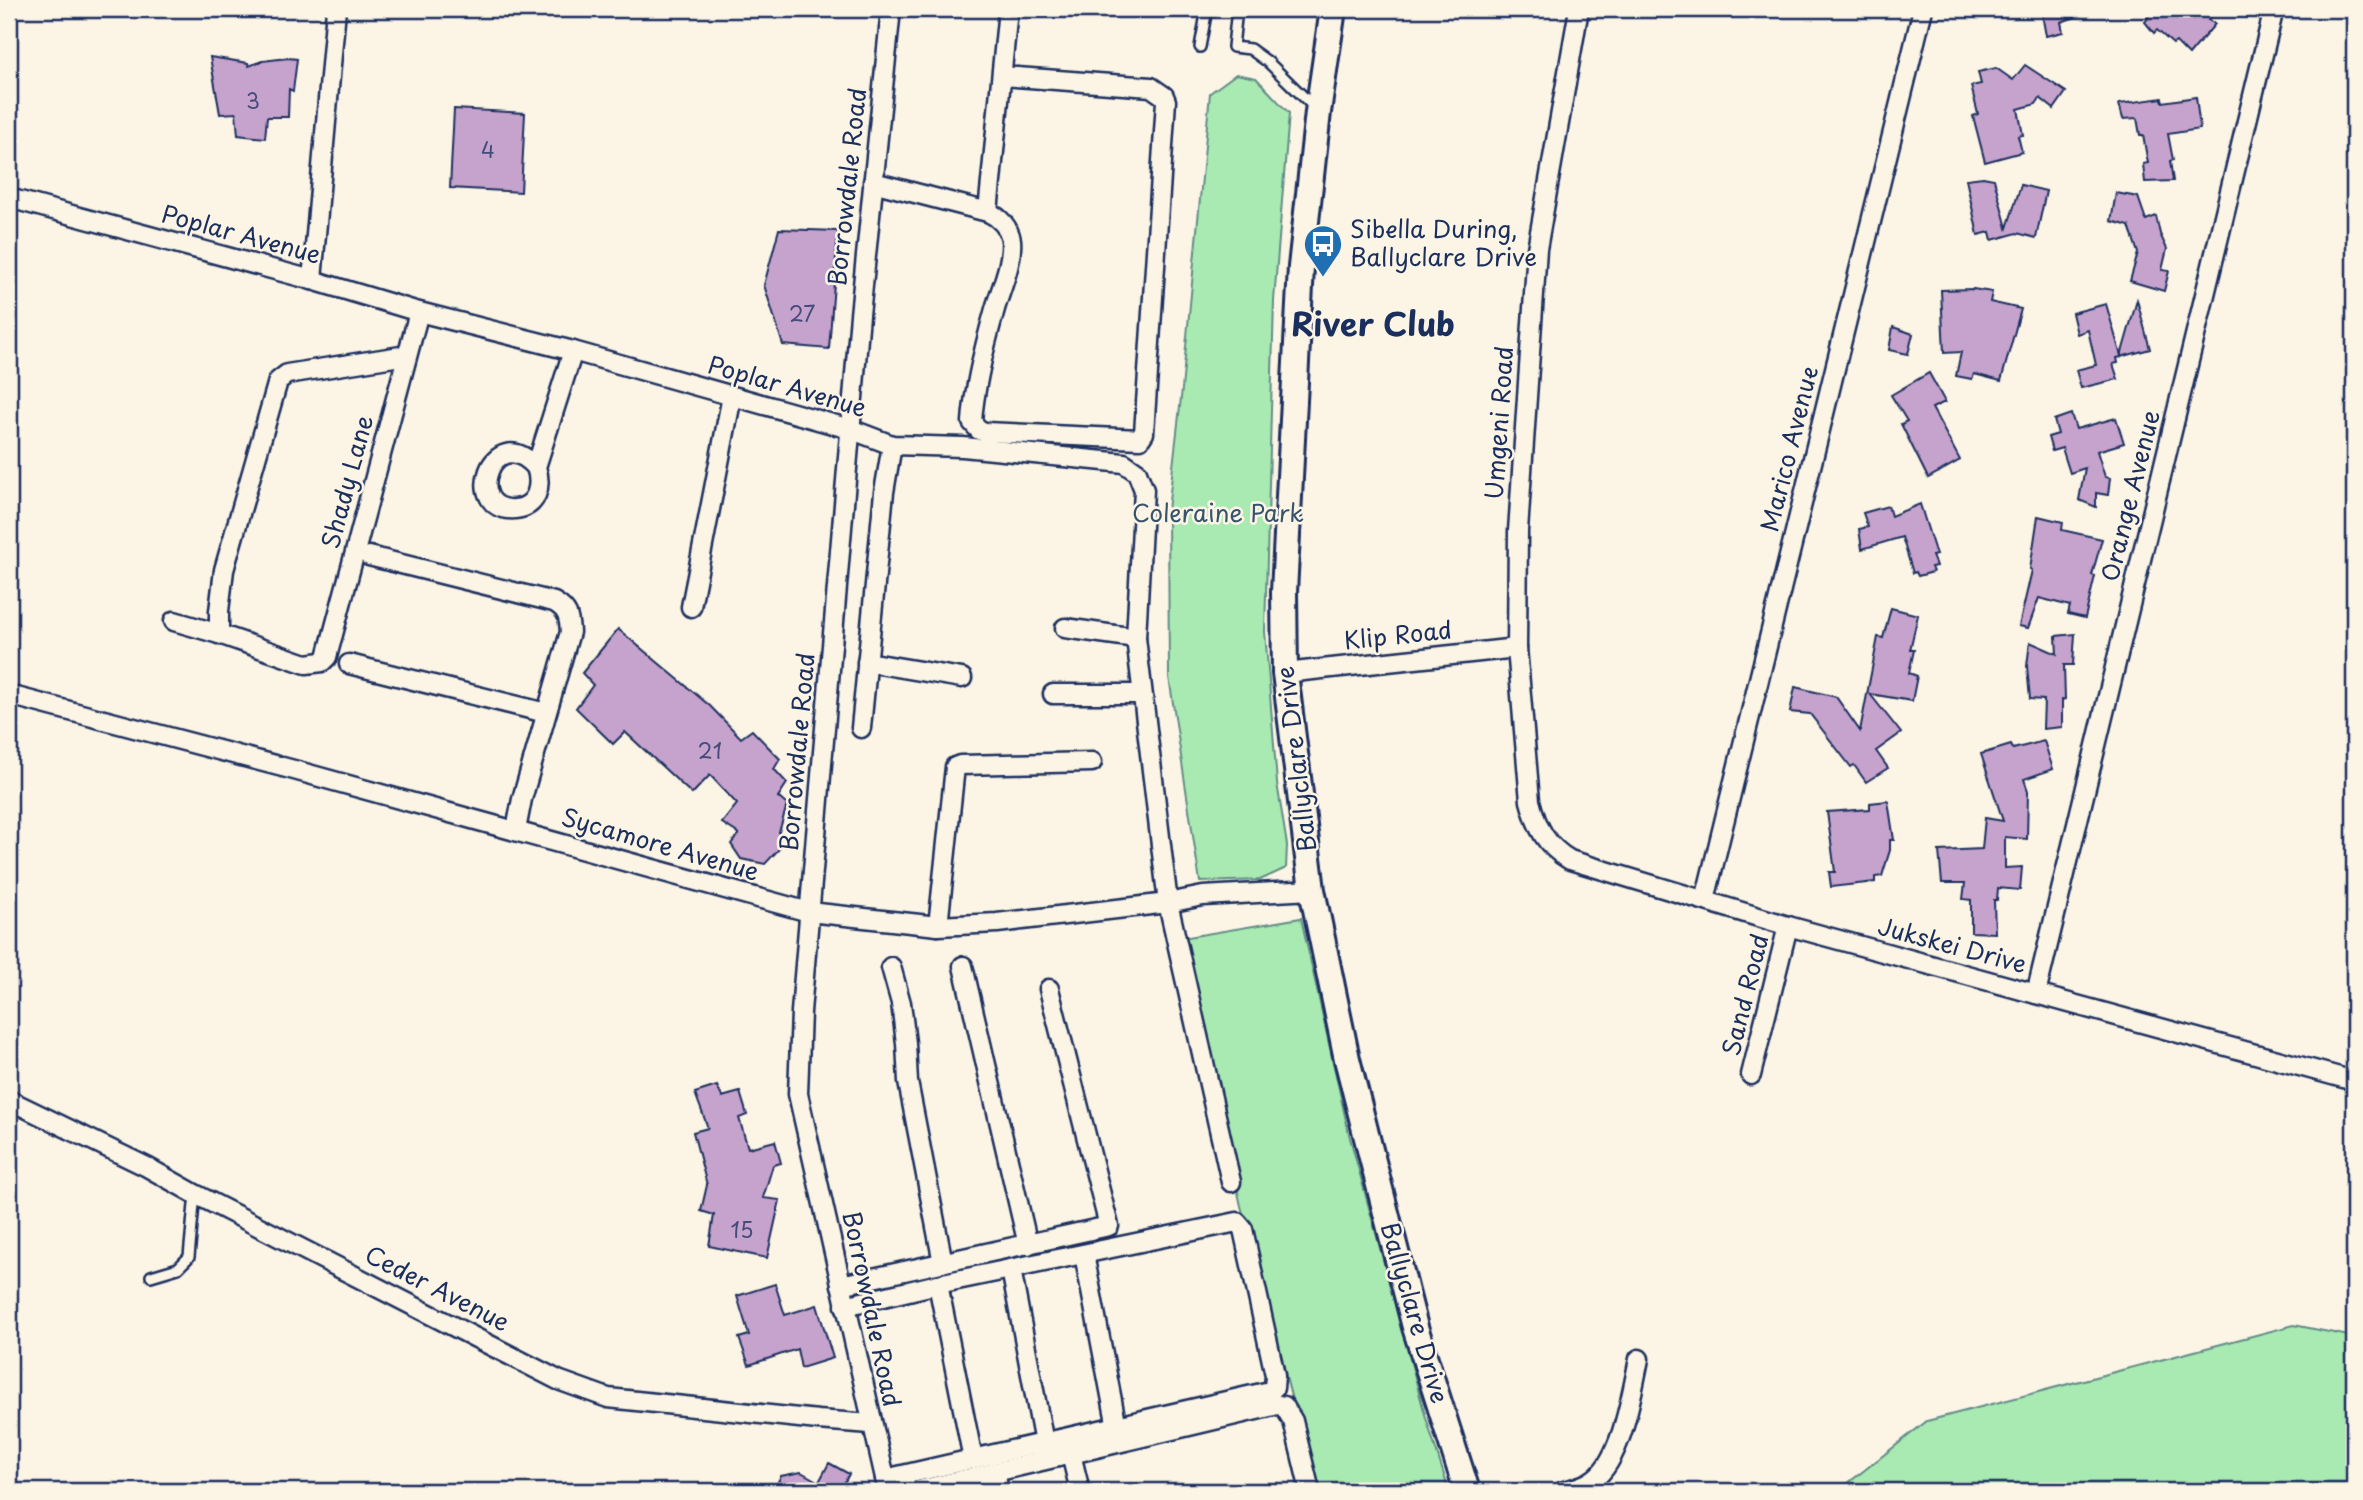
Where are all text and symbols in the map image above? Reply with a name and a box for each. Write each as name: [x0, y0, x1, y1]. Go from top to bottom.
house number: 3: [246, 84, 260, 116]
street label: Borrowdale Road: [818, 86, 874, 288]
house number: 4: [481, 133, 495, 165]
street label: Poplar Avenue: [158, 195, 325, 272]
place label: Sibella During, Ballyclare Drive: [1350, 210, 1537, 274]
bus stop icon: Sibella During, Ballyclare Drive: [1302, 223, 1344, 278]
house number: 27: [789, 297, 815, 329]
district label: River Club: [1291, 299, 1455, 347]
street label: Poplar Avenue: [704, 345, 871, 425]
street label: Umgeni Road: [1475, 345, 1521, 501]
street label: Marico Avenue: [1750, 362, 1826, 535]
street label: Orange Avenue: [2090, 406, 2168, 585]
street label: Shady Lane: [311, 411, 381, 552]
park label: Coleraine Park: [1132, 494, 1304, 530]
street label: Klip Road: [1342, 610, 1453, 658]
street label: Borrowdale Road: [769, 651, 823, 853]
street label: Ballyclare Drive: [1266, 664, 1324, 854]
house number: 21: [698, 734, 722, 766]
street label: Sycamore Avenue: [557, 798, 764, 889]
street label: Jukskei Drive: [1874, 907, 2031, 981]
street label: Sand Road: [1712, 930, 1777, 1059]
street label: Borrowdale Road: [835, 1207, 911, 1410]
house number: 15: [731, 1213, 753, 1245]
street label: Ballyclare Drive: [1373, 1218, 1459, 1407]
street label: Ceder Avenue: [359, 1235, 516, 1339]

